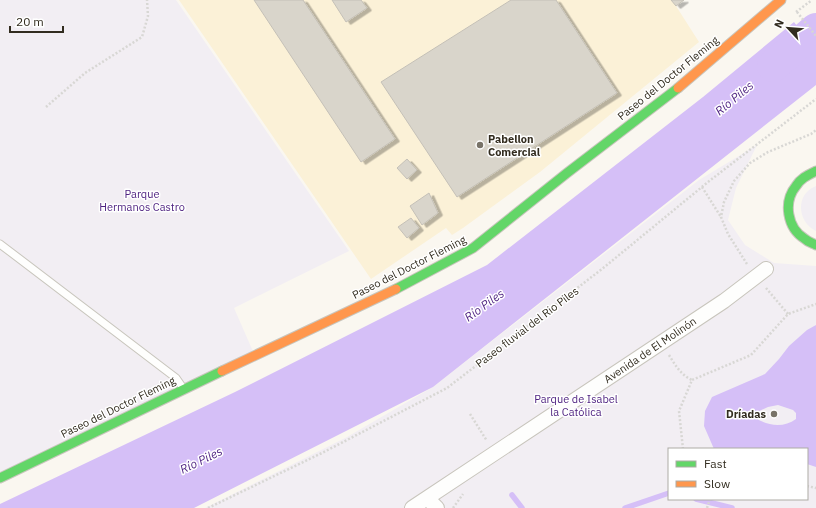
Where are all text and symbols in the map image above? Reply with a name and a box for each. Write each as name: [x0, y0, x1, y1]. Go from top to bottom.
scale bar: [10, 8, 63, 34]
north arrow: [768, 8, 808, 48]
text: 20 m: [16, 14, 44, 29]
text: N: [771, 17, 787, 30]
street label: Paseo del Doctor Fleming: [615, 33, 721, 123]
water label: Río Piles: [712, 77, 756, 118]
place label: Pabellon Comercial: [488, 132, 541, 159]
marker: Pabellon Comercial: [475, 140, 485, 150]
park label: Parque Hermanos Castro: [99, 187, 185, 214]
street label: Paseo del Doctor Fleming: [350, 232, 468, 302]
street label: Paseo fluvial del Rio Piles: [473, 284, 581, 370]
water label: Río Piles: [461, 285, 507, 324]
street label: Avenida de El Molinón: [601, 314, 699, 386]
street label: Paseo del Doctor Fleming: [58, 373, 178, 441]
park label: Parque de Isabel la Católica: [534, 392, 618, 419]
place label: Dríadas: [726, 407, 766, 421]
marker: Dríadas: [769, 409, 779, 419]
water label: Río Piles: [177, 443, 225, 477]
legend: [668, 448, 808, 500]
text: Fast: [704, 456, 727, 471]
text: Slow: [704, 476, 730, 491]

